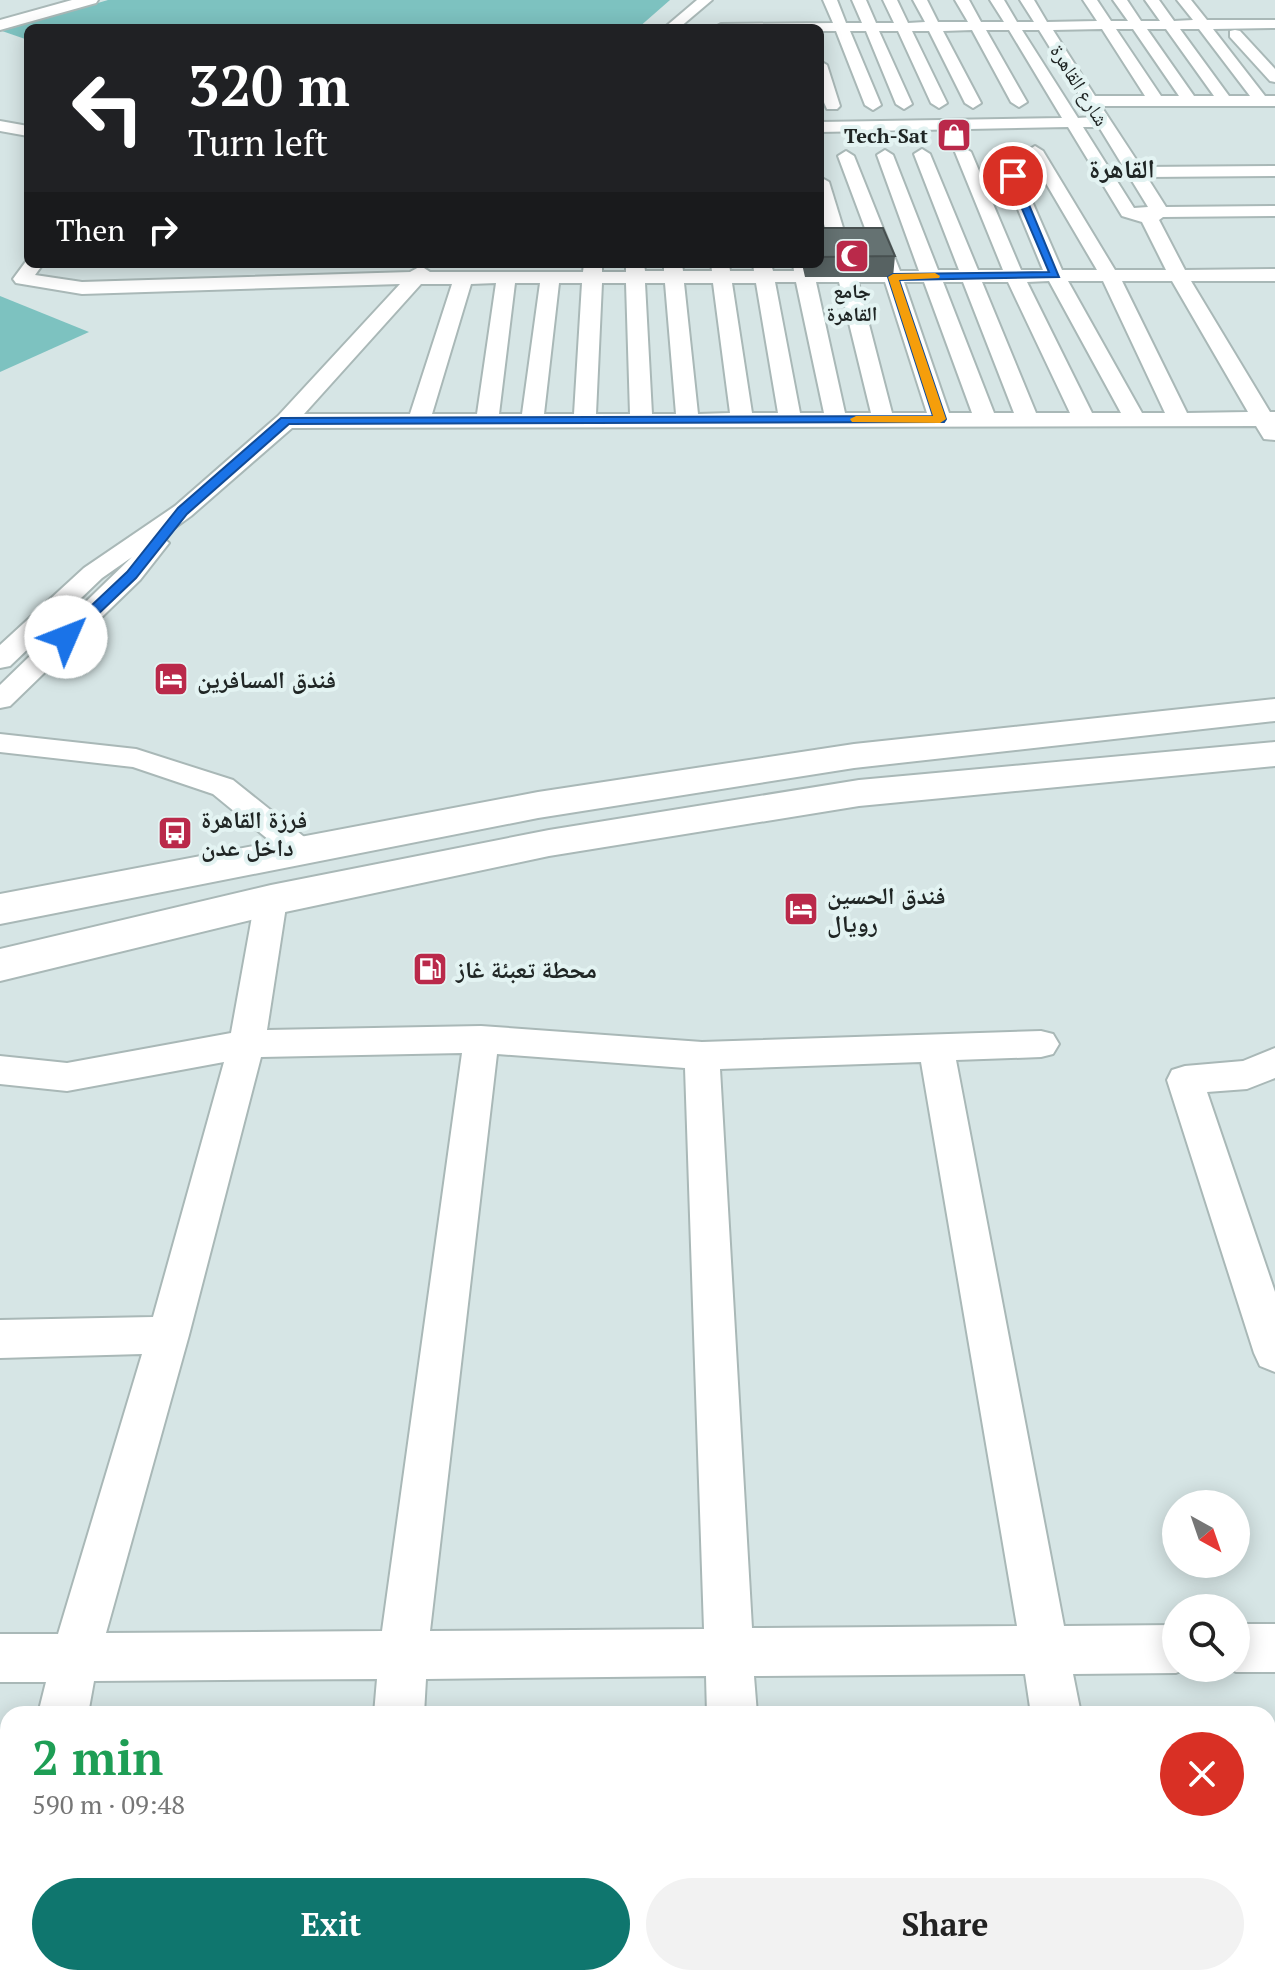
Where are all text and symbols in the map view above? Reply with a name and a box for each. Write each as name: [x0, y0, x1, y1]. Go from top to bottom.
street label: شارع القاهرة: [1044, 39, 1116, 131]
text: 320 m: [188, 48, 350, 122]
icon: left: [56, 56, 160, 160]
shop icon: Tech-Sat: [935, 116, 973, 154]
text: Turn left: [188, 119, 328, 166]
place label: Tech-Sat: [844, 122, 928, 149]
pin: [979, 142, 1047, 210]
district label: القاهرة: [1089, 151, 1155, 185]
icon: arrive: [991, 154, 1035, 198]
icon: right: [141, 208, 185, 252]
text: Then: [56, 210, 125, 250]
mosque icon: جامع القاهرة: [833, 237, 871, 275]
place label: جامع القاهرة: [827, 277, 877, 327]
position arrow: [24, 595, 108, 679]
hotel icon: فندق المسافرين: [152, 660, 190, 698]
place label: فندق المسافرين: [197, 663, 336, 695]
place label: فرزة القاهرة داخل عدن: [201, 803, 307, 863]
bus stop icon: فرزة القاهرة داخل عدن: [156, 814, 194, 852]
place label: فندق الحسين رويال: [827, 879, 946, 939]
hotel icon: فندق الحسين رويال: [782, 890, 820, 928]
fuel station icon: محطة تعبئة غاز: [411, 950, 449, 988]
place label: محطة تعبئة غاز: [455, 953, 597, 985]
north arrow: [1162, 1490, 1250, 1578]
map controls: [1162, 1490, 1250, 1682]
button: search: [1162, 1594, 1250, 1682]
text: 2 min: [32, 1725, 163, 1789]
button: close: [1160, 1732, 1244, 1816]
text: 590 m · 09:48: [32, 1787, 185, 1821]
button: Exit: [32, 1878, 630, 1970]
button: Share: [646, 1878, 1244, 1970]

